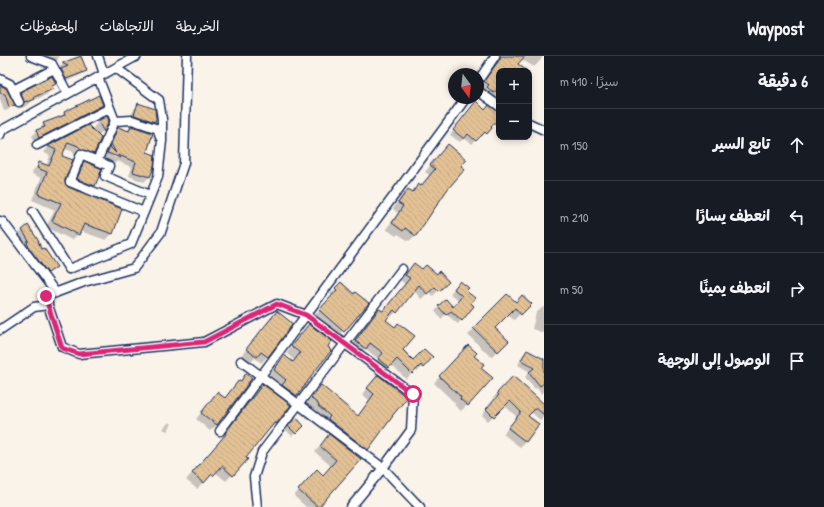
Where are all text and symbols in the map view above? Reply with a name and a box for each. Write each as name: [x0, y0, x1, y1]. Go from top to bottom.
text: Waypost: [747, 15, 804, 41]
text: المحفوظات: [20, 16, 78, 35]
text: الاتجاهات: [100, 16, 154, 35]
text: الخريطة: [176, 16, 219, 35]
north arrow: [448, 68, 484, 104]
map controls: [496, 68, 532, 140]
button: +: [496, 68, 532, 104]
text: 6 دقيقة: [758, 69, 808, 92]
text: سيرًا · 410 m: [560, 72, 618, 90]
button: −: [496, 104, 532, 140]
text: تابع السير: [713, 133, 770, 154]
icon: ahead: [786, 134, 808, 156]
text: 150 m: [560, 136, 588, 154]
text: انعطف يسارًا: [696, 205, 770, 226]
icon: left: [786, 206, 808, 228]
text: 210 m: [560, 208, 588, 226]
text: انعطف يمينًا: [700, 277, 770, 298]
icon: right: [786, 278, 808, 300]
text: 50 m: [560, 280, 583, 298]
route end: [37, 287, 55, 305]
text: الوصول إلى الوجهة: [658, 349, 770, 370]
icon: arrive: [786, 350, 808, 372]
route start: [404, 385, 422, 403]

